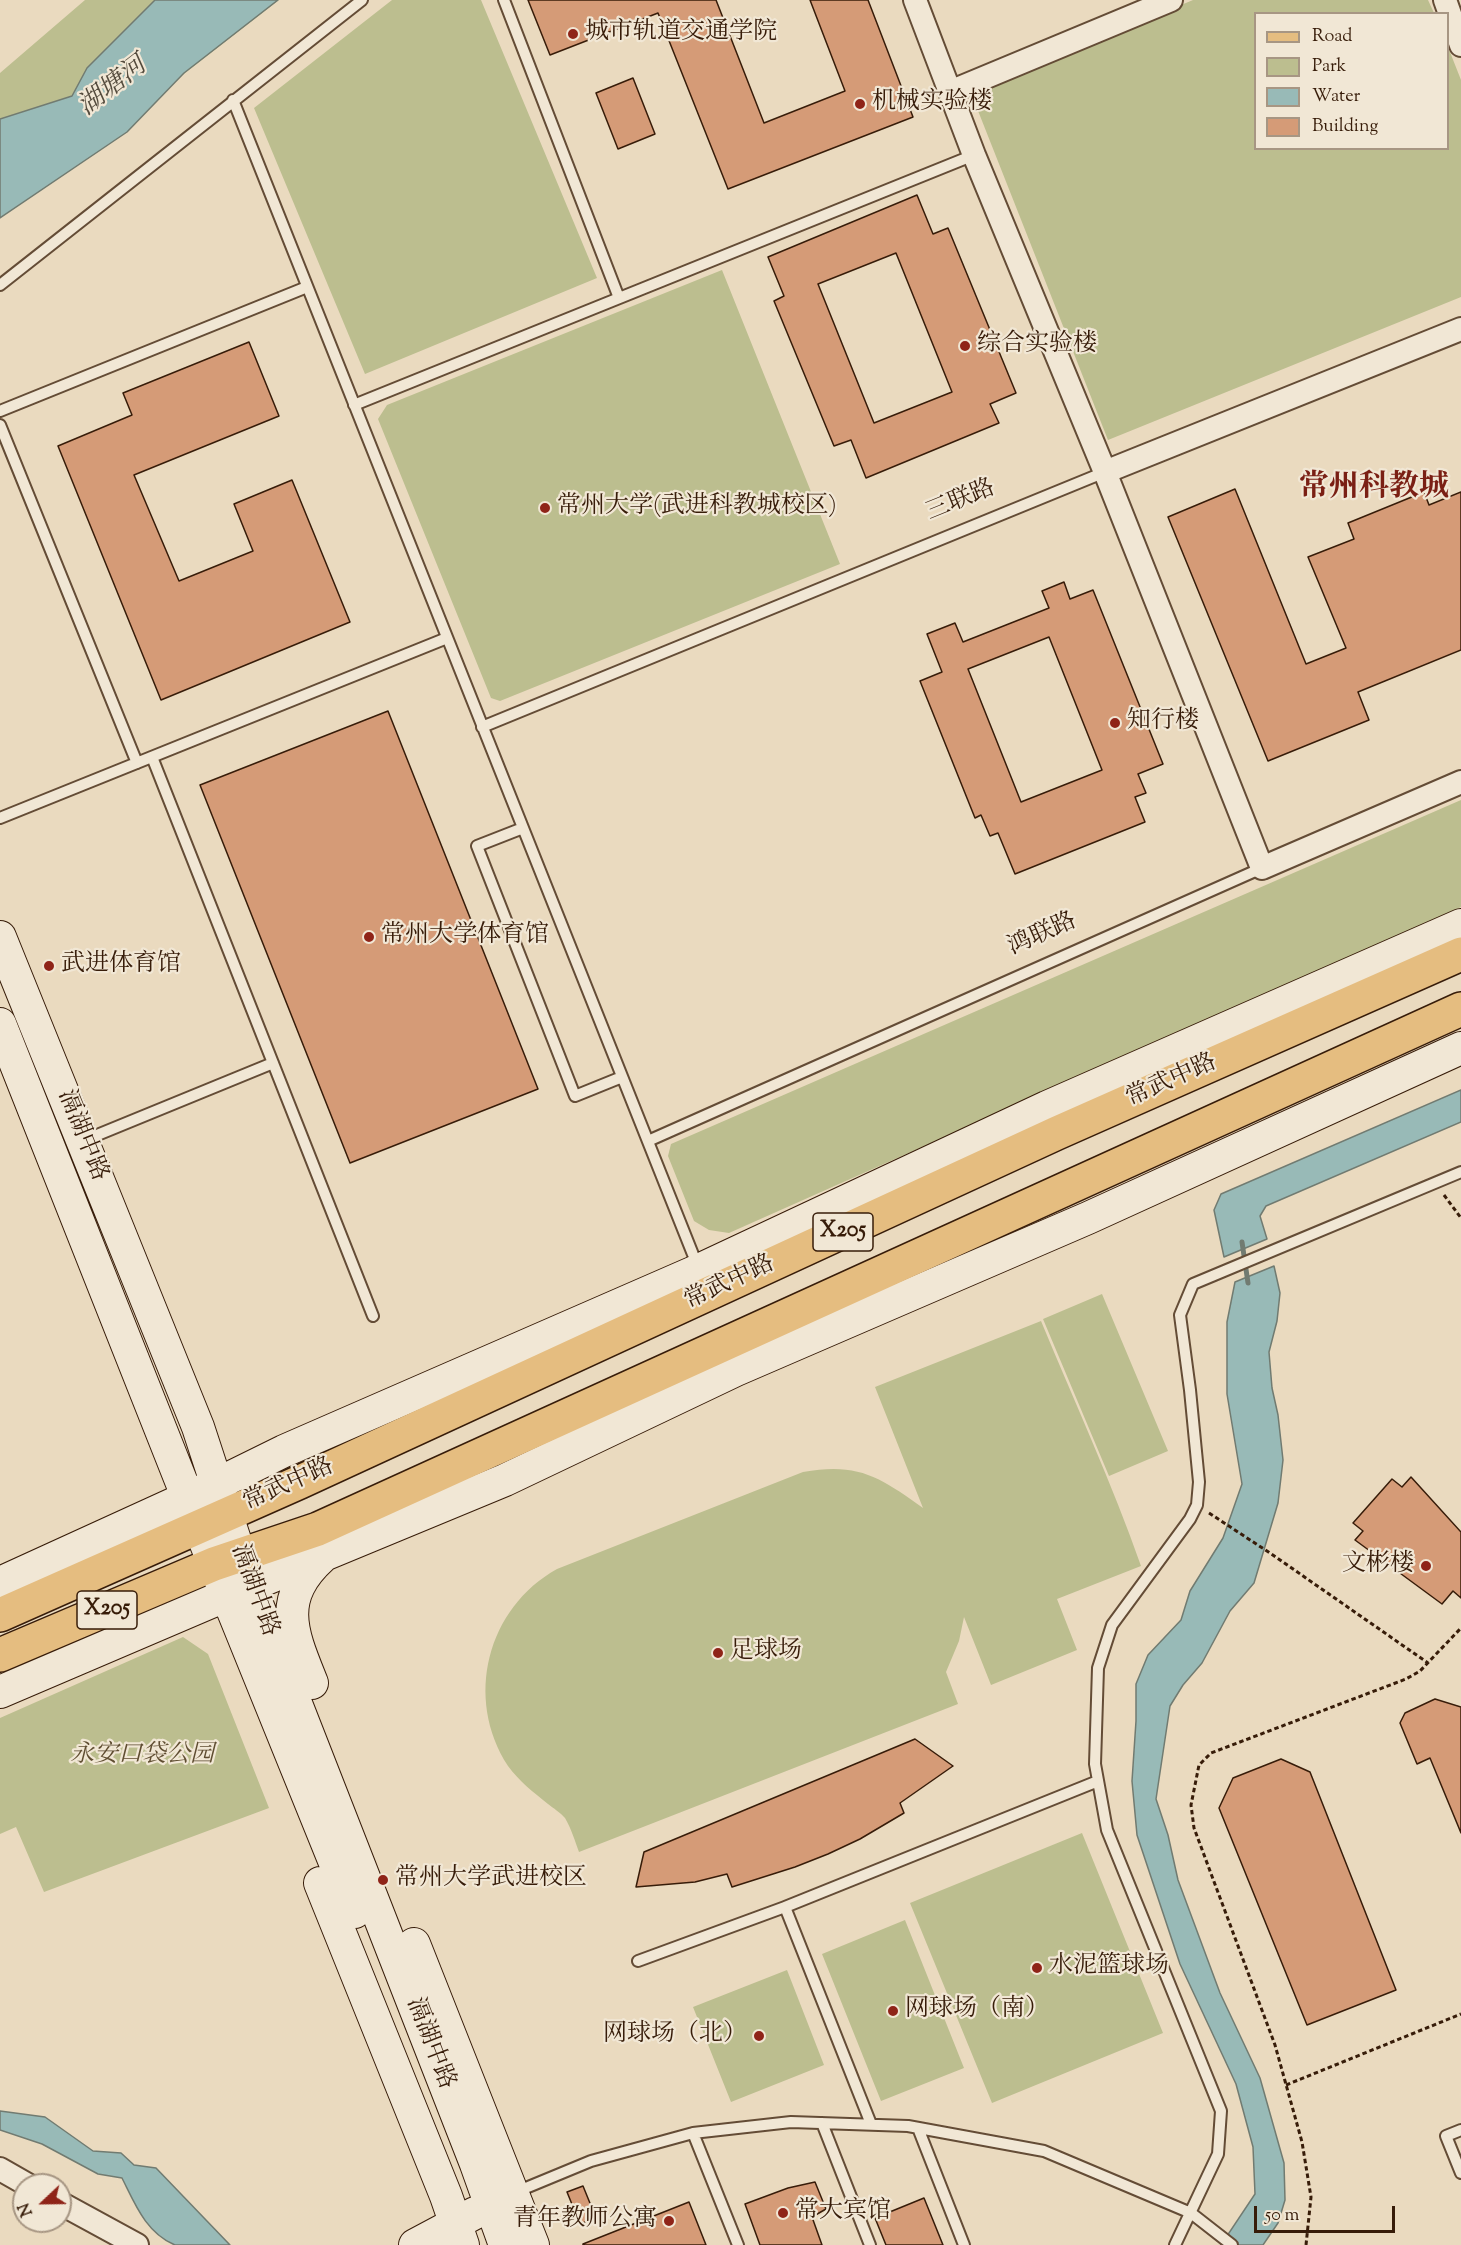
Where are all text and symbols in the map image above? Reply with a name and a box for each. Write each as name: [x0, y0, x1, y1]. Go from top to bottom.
legend: [1254, 12, 1449, 150]
place label: 城市轨道交通学院: [585, 20, 777, 48]
text: Road: [1312, 24, 1352, 50]
marker: 城市轨道交通学院: [566, 27, 580, 41]
water label: 湖塘河: [74, 52, 154, 124]
text: Park: [1312, 54, 1346, 80]
text: Water: [1312, 84, 1360, 110]
place label: 机械实验楼: [872, 90, 992, 118]
marker: 机械实验楼: [853, 97, 867, 111]
text: Building: [1312, 114, 1378, 140]
place label: 综合实验楼: [977, 332, 1097, 360]
marker: 综合实验楼: [958, 339, 972, 353]
district label: 常州科教城: [1299, 472, 1449, 508]
street label: 三联路: [922, 475, 1000, 529]
place label: 常州大学(武进科教城校区): [557, 494, 837, 522]
marker: 常州大学(武进科教城校区): [538, 501, 552, 515]
place label: 知行楼: [1127, 709, 1199, 737]
marker: 知行楼: [1108, 716, 1122, 730]
street label: 鸿联路: [1004, 908, 1082, 964]
place label: 常州大学体育馆: [381, 923, 549, 951]
marker: 常州大学体育馆: [362, 930, 376, 944]
place label: 武进体育馆: [61, 952, 181, 980]
marker: 武进体育馆: [42, 959, 56, 973]
street label: 常武中路: [1122, 1049, 1222, 1115]
street label: 滆湖中路: [50, 1086, 112, 1186]
road number: X205: [813, 1213, 873, 1251]
street label: 常武中路: [680, 1251, 780, 1317]
street label: 常武中路: [239, 1453, 339, 1519]
street label: 滆湖中路: [223, 1541, 283, 1641]
place label: 文彬楼: [1342, 1552, 1414, 1580]
marker: 文彬楼: [1419, 1559, 1433, 1573]
road number: X205: [77, 1591, 137, 1629]
place label: 足球场: [730, 1639, 802, 1667]
marker: 足球场: [711, 1646, 725, 1660]
park label: 永安口袋公园: [70, 1743, 214, 1771]
place label: 常州大学武进校区: [395, 1866, 587, 1894]
marker: 常州大学武进校区: [376, 1873, 390, 1887]
place label: 水泥篮球场: [1049, 1954, 1169, 1982]
marker: 水泥篮球场: [1030, 1961, 1044, 1975]
street label: 滆湖中路: [398, 1994, 460, 2094]
place label: 网球场（南）: [905, 1997, 1049, 2025]
marker: 网球场（南）: [886, 2004, 900, 2018]
place label: 网球场（北）: [603, 2022, 747, 2050]
marker: 网球场（北）: [752, 2029, 766, 2043]
north arrow: [12, 2173, 72, 2233]
scale bar: [1257, 2194, 1398, 2232]
text: N: [14, 2199, 40, 2219]
place label: 常大宾馆: [795, 2199, 891, 2227]
text: 50 m: [1265, 2203, 1299, 2229]
marker: 常大宾馆: [776, 2206, 790, 2220]
place label: 青年教师公寓: [513, 2207, 657, 2235]
marker: 青年教师公寓: [662, 2214, 676, 2228]

